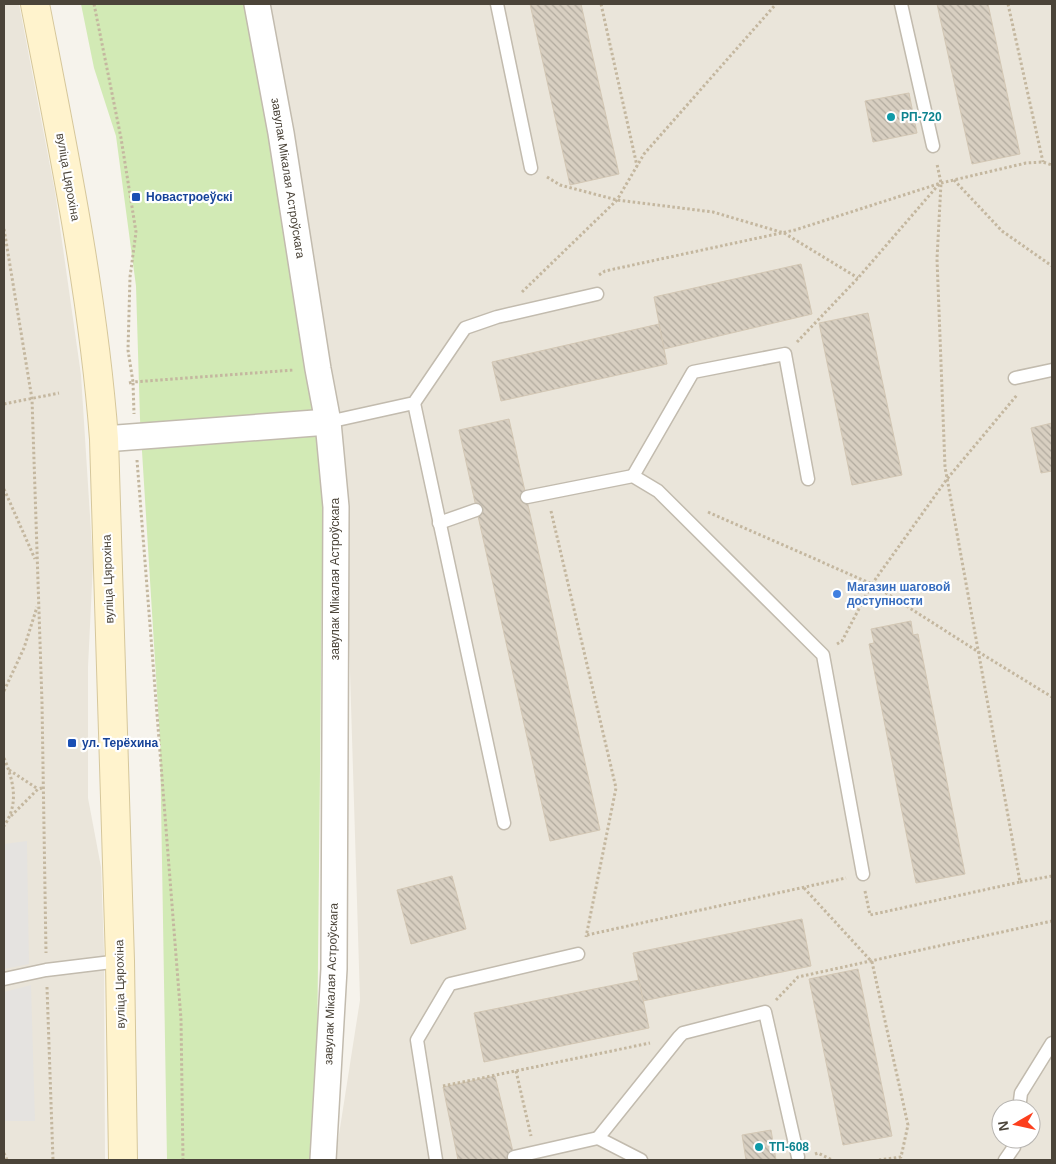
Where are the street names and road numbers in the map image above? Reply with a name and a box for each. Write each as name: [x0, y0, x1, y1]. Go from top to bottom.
street label: завулак Мікалая Астроўскага: [268, 97, 308, 260]
street label: вуліца Цярохіна: [53, 132, 83, 222]
street label: завулак Мікалая Астроўскага: [328, 497, 342, 660]
street label: вуліца Цярохіна: [99, 534, 117, 624]
street label: завулак Мікалая Астроўскага: [321, 902, 341, 1065]
street label: вуліца Цярохіна: [112, 939, 128, 1029]

